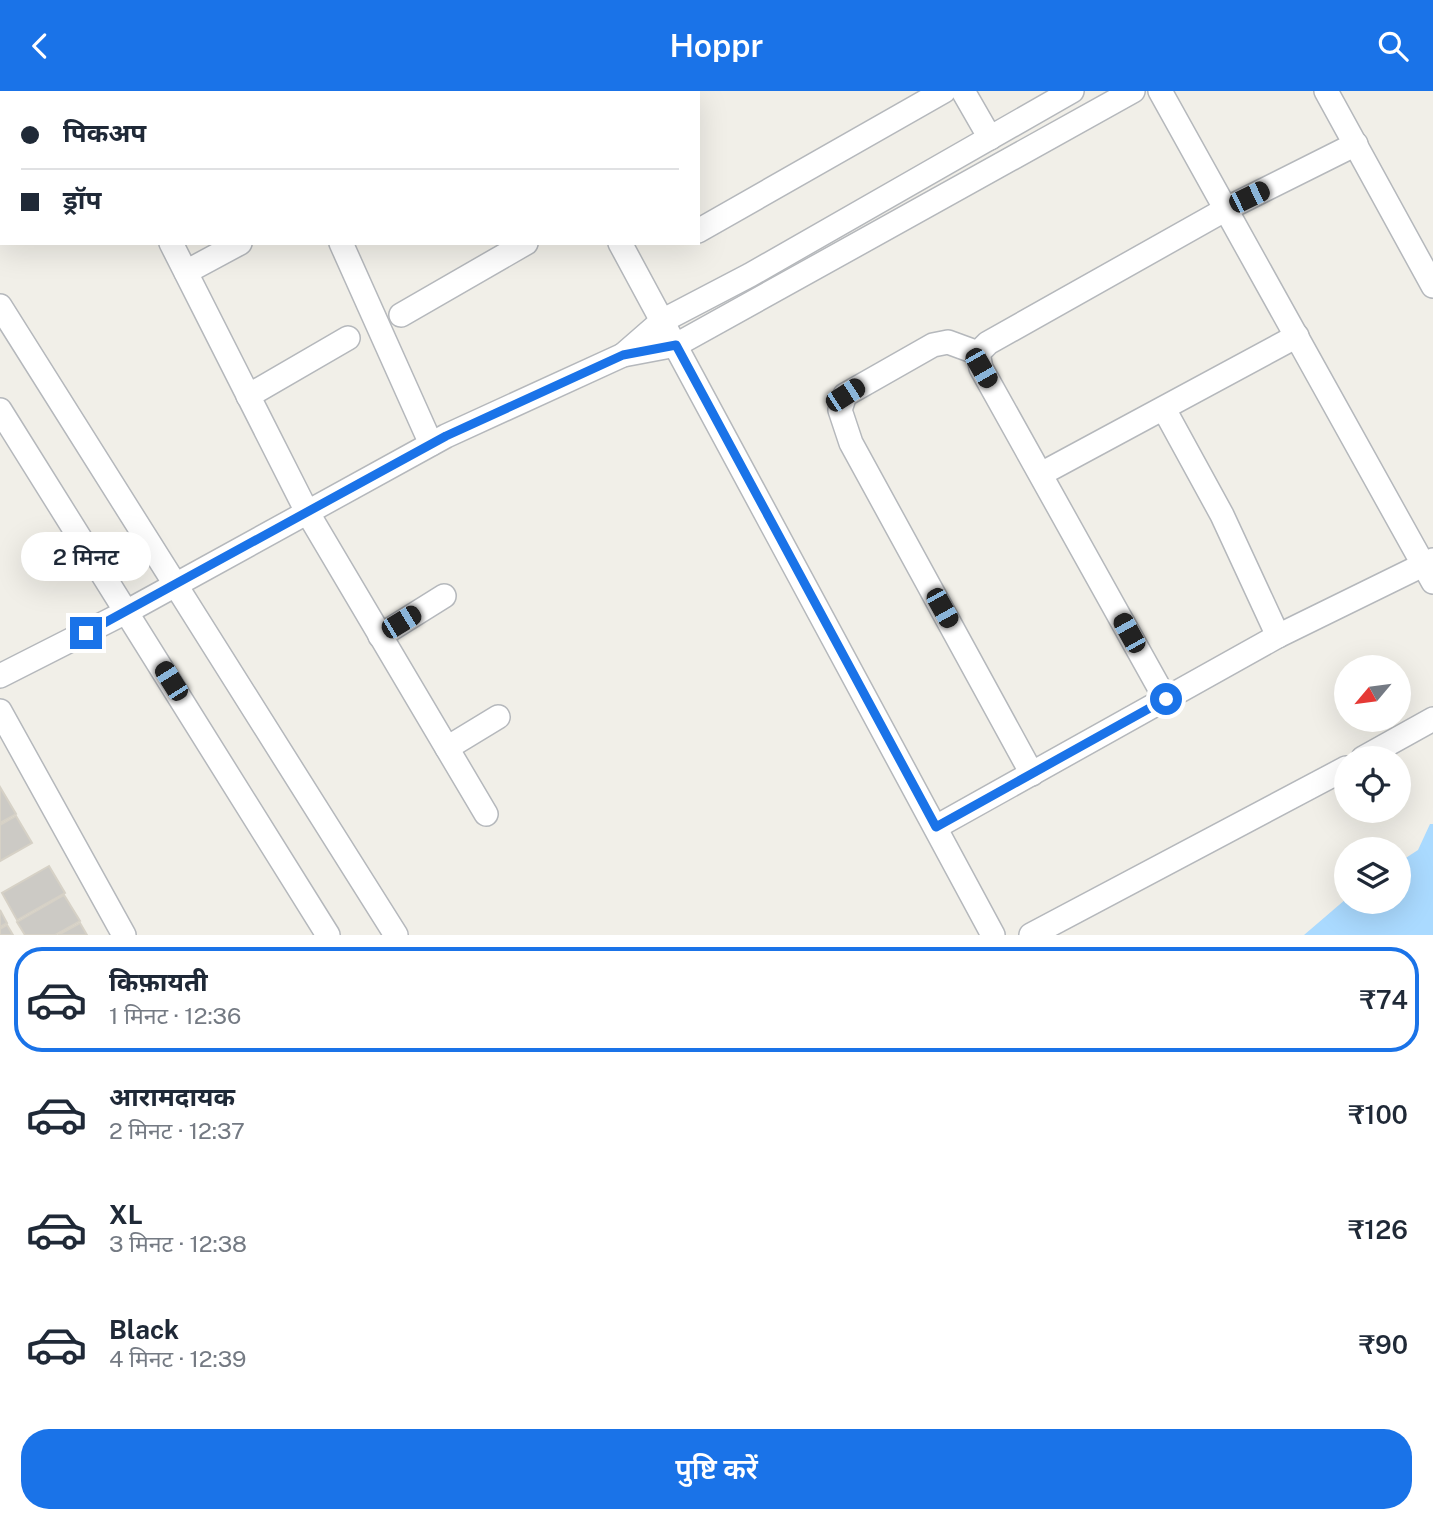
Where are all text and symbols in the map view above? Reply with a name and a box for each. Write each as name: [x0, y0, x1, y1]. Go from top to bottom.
icon: back: [21, 27, 59, 65]
text: Hoppr: [670, 27, 763, 64]
icon: search: [1374, 27, 1412, 65]
text: पिकअप: [63, 117, 146, 148]
car: [1226, 178, 1273, 216]
text: ड्रॉप: [63, 184, 101, 215]
car: [962, 345, 1001, 391]
car: [822, 375, 869, 415]
callout: 2 मिनट: [21, 531, 151, 581]
text: 2 मिनट: [53, 543, 119, 570]
car: [923, 585, 962, 631]
car: [378, 602, 425, 642]
car: [1110, 610, 1149, 656]
route end: [70, 617, 102, 649]
north arrow: [1334, 655, 1410, 731]
map controls: [1334, 655, 1411, 914]
car: [151, 658, 192, 704]
route start: [1150, 683, 1182, 715]
button: locate: [1334, 746, 1411, 823]
button: layers: [1334, 837, 1411, 914]
text: किफ़ायती: [109, 966, 208, 997]
icon: car: [25, 968, 88, 1031]
text: ₹74: [1360, 984, 1408, 1015]
text: 1 मिनट · 12:36: [109, 1002, 241, 1029]
text: आरामदायक: [109, 1081, 235, 1112]
icon: car: [25, 1083, 88, 1146]
text: ₹100: [1348, 1099, 1408, 1130]
text: 2 मिनट · 12:37: [109, 1117, 245, 1144]
icon: car: [25, 1198, 88, 1261]
text: XL: [109, 1199, 143, 1230]
text: ₹126: [1348, 1214, 1408, 1245]
text: 3 मिनट · 12:38: [109, 1230, 247, 1257]
icon: car: [25, 1313, 88, 1376]
text: Black: [109, 1314, 179, 1345]
text: ₹90: [1359, 1329, 1408, 1360]
text: 4 मिनट · 12:39: [109, 1345, 246, 1372]
button: पुष्टि करें: [21, 1429, 1412, 1509]

